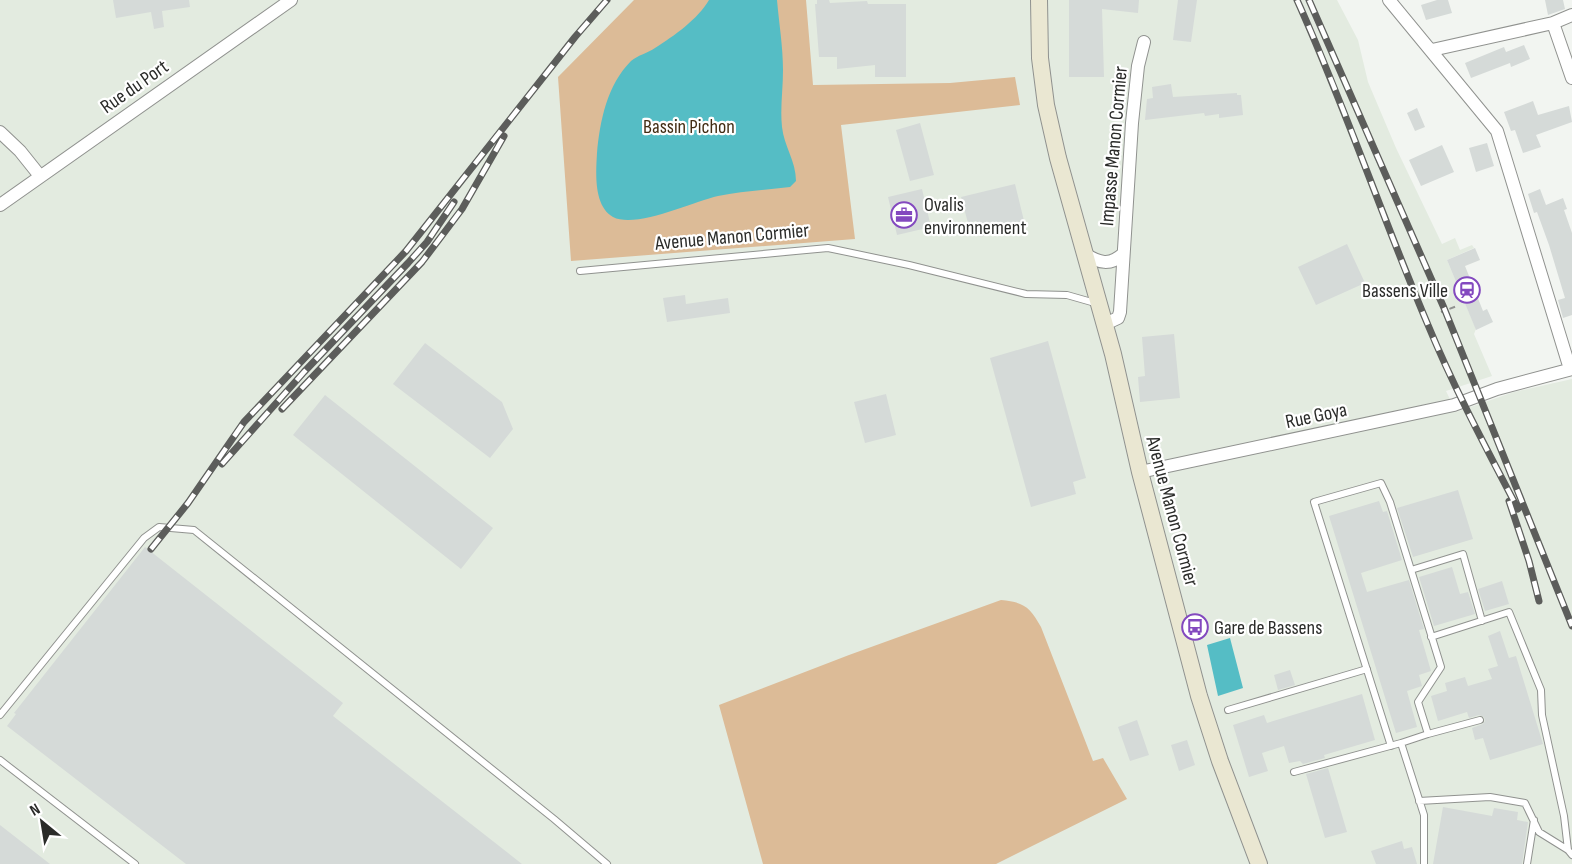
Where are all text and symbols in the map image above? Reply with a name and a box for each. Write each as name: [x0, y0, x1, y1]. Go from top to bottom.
street label: Rue du Port: [96, 55, 173, 119]
street label: Impasse Manon Cormier: [1095, 65, 1133, 227]
park label: Bassin Pichon: [643, 115, 735, 139]
place label: Ovalis environnement: [924, 193, 1027, 240]
office icon: Ovalis environnement: [889, 200, 919, 230]
street label: Avenue Manon Cormier: [653, 218, 810, 256]
station icon: Bassens Ville: [1452, 275, 1482, 305]
place label: Bassens Ville: [1362, 279, 1448, 303]
street label: Rue Goya: [1283, 398, 1349, 434]
street label: Avenue Manon Cormier: [1140, 433, 1204, 589]
bus stop icon: Gare de Bassens: [1180, 612, 1210, 642]
place label: Gare de Bassens: [1214, 616, 1322, 640]
north arrow: [12, 792, 72, 852]
text: N: [27, 800, 44, 821]

